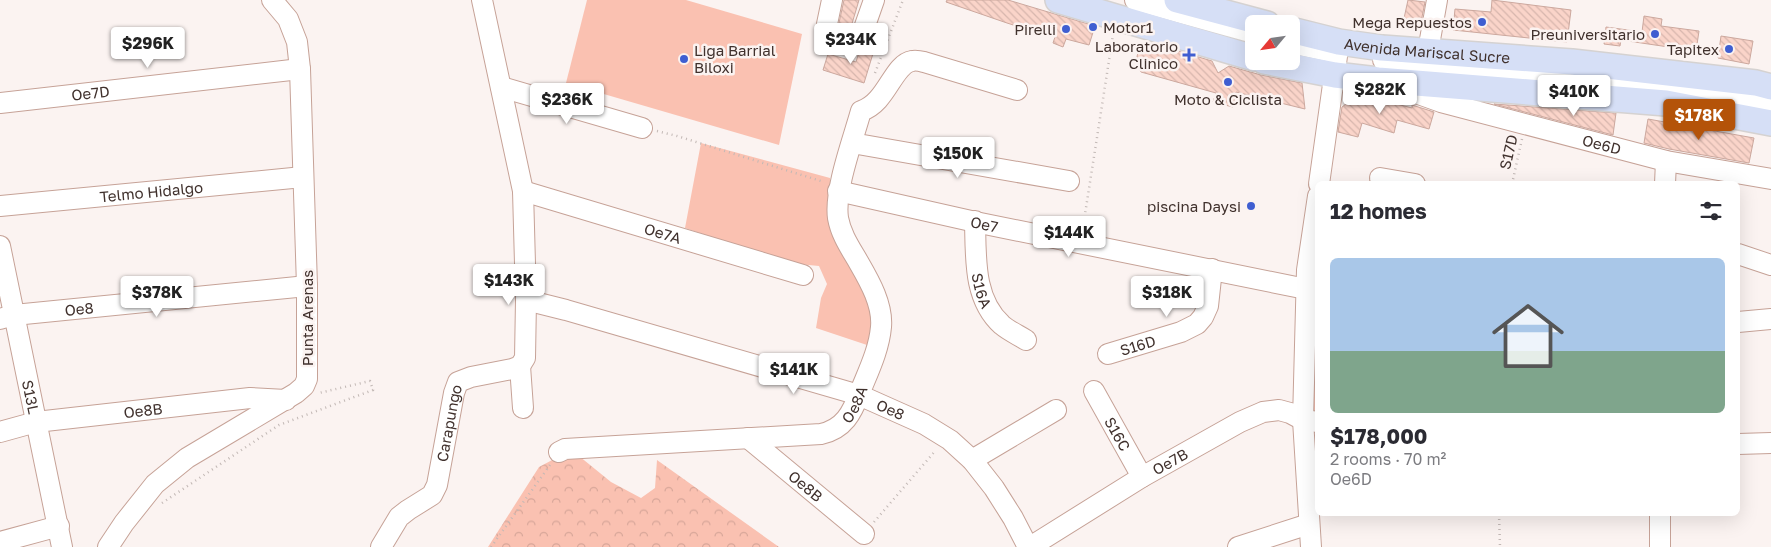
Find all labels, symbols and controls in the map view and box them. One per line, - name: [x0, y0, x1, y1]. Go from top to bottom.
- place label: Mega Repuestos: [1352, 13, 1472, 31]
- north arrow: [1245, 15, 1300, 70]
- map controls: [1245, 15, 1300, 70]
- marker: Mega Repuestos: [1476, 16, 1488, 28]
- place label: Motor1: [1103, 18, 1153, 36]
- place label: Pirelli: [1014, 20, 1056, 38]
- marker: Motor1: [1087, 21, 1099, 33]
- pin: $234K: [816, 22, 886, 65]
- marker: Pirelli: [1060, 23, 1072, 35]
- place label: Preuniversitario: [1530, 25, 1645, 43]
- pin: $296K: [113, 27, 183, 69]
- marker: Preuniversitario: [1649, 28, 1661, 40]
- text: $234K: [825, 29, 877, 49]
- text: $296K: [122, 33, 174, 53]
- street label: Avenida Mariscal Sucre: [1343, 34, 1511, 66]
- place label: Laboratorio Clinico: [1095, 37, 1178, 72]
- place label: Tapitex: [1667, 40, 1719, 58]
- place label: Liga Barrial Biloxi: [694, 41, 776, 76]
- marker: Tapitex: [1723, 43, 1735, 55]
- marker: Laboratorio Clinico: [1182, 48, 1196, 62]
- marker: Liga Barrial Biloxi: [678, 53, 690, 65]
- pin: $282K: [1345, 72, 1415, 115]
- pin: $410K: [1539, 74, 1609, 117]
- marker: Moto & Ciclista: [1222, 76, 1234, 88]
- text: $282K: [1354, 79, 1406, 99]
- text: $410K: [1549, 81, 1599, 101]
- street label: Oe7D: [70, 82, 110, 104]
- pin: $236K: [532, 82, 602, 125]
- text: $236K: [541, 89, 593, 109]
- place label: Moto & Ciclista: [1174, 90, 1282, 108]
- pin: $178K: [1664, 98, 1734, 141]
- text: $178K: [1674, 105, 1724, 125]
- street label: Oe6D: [1581, 131, 1623, 158]
- street label: S17D: [1495, 133, 1521, 171]
- pin: $150K: [923, 136, 993, 179]
- text: $150K: [933, 143, 983, 163]
- street label: Telmo Hidalgo: [99, 178, 204, 205]
- place label: piscina Daysi: [1147, 197, 1241, 215]
- icon: filters: [1697, 197, 1725, 225]
- text: 12 homes: [1330, 198, 1427, 224]
- marker: piscina Daysi: [1245, 200, 1257, 212]
- street label: Oe7: [969, 212, 1000, 235]
- pin: $144K: [1034, 216, 1104, 258]
- street label: Oe7A: [642, 219, 684, 247]
- text: $144K: [1044, 222, 1094, 242]
- pin: $143K: [474, 264, 544, 306]
- street label: Punta Arenas: [298, 270, 316, 366]
- text: $143K: [484, 270, 534, 290]
- street label: S16A: [968, 271, 996, 311]
- pin: $378K: [122, 276, 192, 318]
- pin: $318K: [1132, 276, 1202, 318]
- text: $378K: [131, 282, 183, 302]
- text: $318K: [1142, 282, 1192, 302]
- icon: home: [1483, 291, 1573, 381]
- street label: Oe8: [64, 298, 94, 319]
- street label: S16D: [1118, 331, 1158, 359]
- pin: $141K: [759, 352, 829, 395]
- text: $141K: [770, 359, 818, 379]
- street label: S13L: [19, 378, 43, 416]
- street label: Carapungo: [432, 382, 466, 463]
- street label: Oe8A: [837, 383, 871, 426]
- street label: Oe8: [874, 395, 908, 423]
- street label: Oe8B: [123, 399, 163, 421]
- street label: S16C: [1101, 414, 1135, 454]
- text: $178,000: [1330, 423, 1427, 449]
- street label: Oe7B: [1149, 444, 1191, 478]
- text: 2 rooms · 70 m²: [1330, 449, 1446, 469]
- street label: Oe8B: [785, 466, 827, 505]
- text: Oe6D: [1330, 469, 1372, 489]

